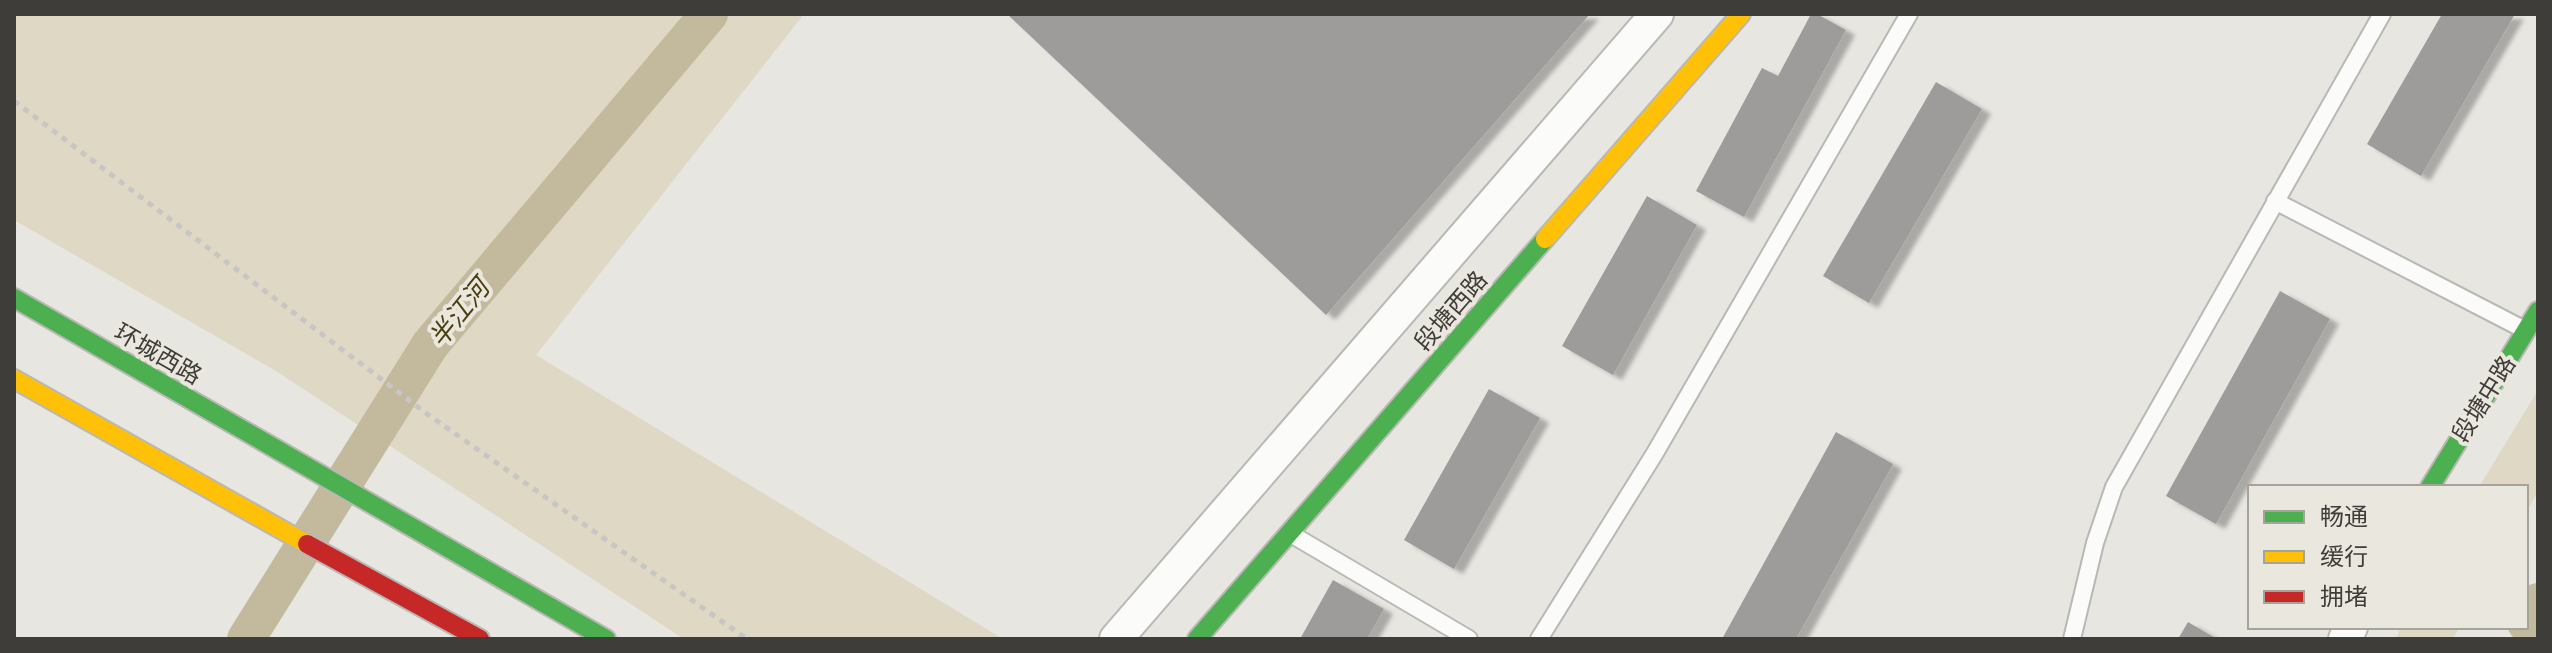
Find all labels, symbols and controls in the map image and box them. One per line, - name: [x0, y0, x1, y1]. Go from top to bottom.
- street label: 段塘西路: [1408, 265, 1492, 356]
- water label: 半江河: [422, 269, 498, 353]
- street label: 环城西路: [110, 317, 207, 389]
- street label: 段塘中路: [2446, 350, 2520, 447]
- legend: [2248, 485, 2528, 629]
- text: 畅通: [2320, 502, 2368, 530]
- text: 缓行: [2320, 542, 2368, 570]
- text: 拥堵: [2320, 582, 2368, 610]

